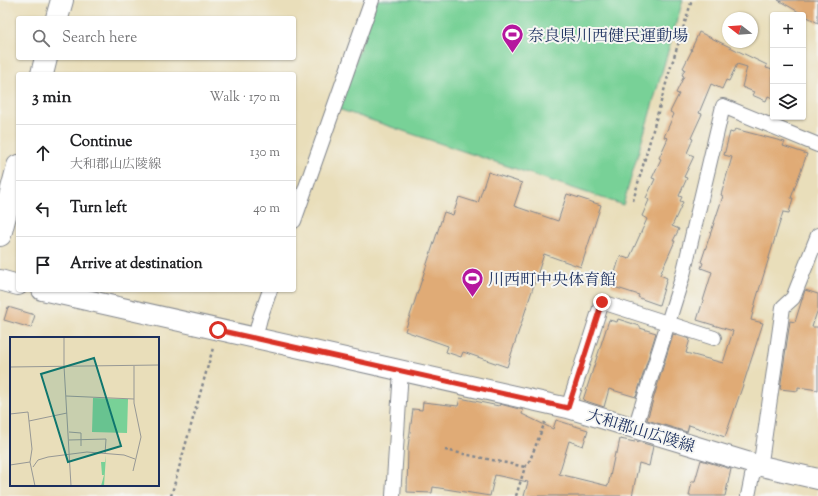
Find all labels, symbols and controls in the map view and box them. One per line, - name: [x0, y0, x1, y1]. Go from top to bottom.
- north arrow: [722, 12, 758, 48]
- map controls: [770, 12, 806, 120]
- button: +: [770, 12, 806, 48]
- search box: [16, 16, 296, 60]
- sports icon: 奈良県川西健民運動場: [499, 22, 525, 55]
- place label: 奈良県川西健民運動場: [528, 26, 688, 49]
- icon: search: [30, 27, 52, 49]
- text: Search here: [62, 28, 137, 49]
- button: −: [770, 48, 806, 84]
- button: layers: [770, 84, 806, 120]
- text: 3 min: [32, 86, 71, 110]
- text: Walk · 170 m: [210, 89, 280, 107]
- text: Continue: [70, 132, 132, 153]
- icon: ahead: [32, 142, 54, 164]
- text: 130 m: [250, 144, 280, 162]
- text: 大和郡山広陵線: [70, 156, 161, 174]
- icon: left: [32, 198, 54, 220]
- text: Turn left: [70, 198, 127, 219]
- text: 40 m: [253, 200, 280, 218]
- icon: arrive: [32, 254, 54, 276]
- text: Arrive at destination: [70, 254, 203, 275]
- sports icon: 川西町中央体育館: [460, 266, 486, 299]
- place label: 川西町中央体育館: [488, 270, 616, 293]
- route end: [593, 293, 611, 311]
- route start: [209, 321, 227, 339]
- inset map: [10, 337, 159, 486]
- street label: 大和郡山広陵線: [583, 405, 697, 460]

